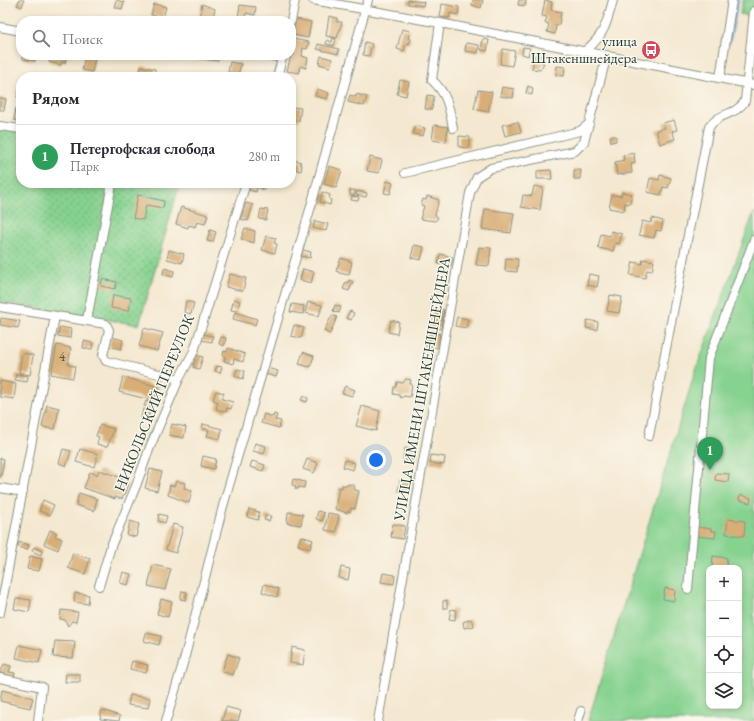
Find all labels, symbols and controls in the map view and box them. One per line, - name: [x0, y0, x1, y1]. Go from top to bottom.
- search box: [16, 16, 296, 60]
- icon: search: [30, 27, 52, 49]
- text: Поиск: [62, 29, 103, 48]
- place label: улица Штакеншнейдера: [531, 31, 637, 67]
- bus stop icon: улица Штакеншнейдера: [640, 39, 662, 61]
- text: Рядом: [32, 87, 80, 109]
- text: Петергофская слобода: [70, 139, 215, 158]
- text: 1: [42, 148, 48, 165]
- text: 280 m: [249, 148, 280, 165]
- text: Парк: [70, 158, 99, 175]
- street label: УЛИЦА ИМЕНИ ШТАКЕНШНЕЙДЕРА: [389, 255, 454, 523]
- street label: НИКОЛЬСКИЙ ПЕРЕУЛОК: [109, 311, 198, 494]
- house number: 4: [59, 348, 66, 365]
- pin: 1: [697, 437, 723, 470]
- your location: [366, 450, 386, 470]
- map controls: [706, 565, 742, 709]
- button: +: [706, 565, 742, 601]
- button: −: [706, 601, 742, 637]
- button: locate: [706, 637, 742, 673]
- button: layers: [706, 673, 742, 709]

